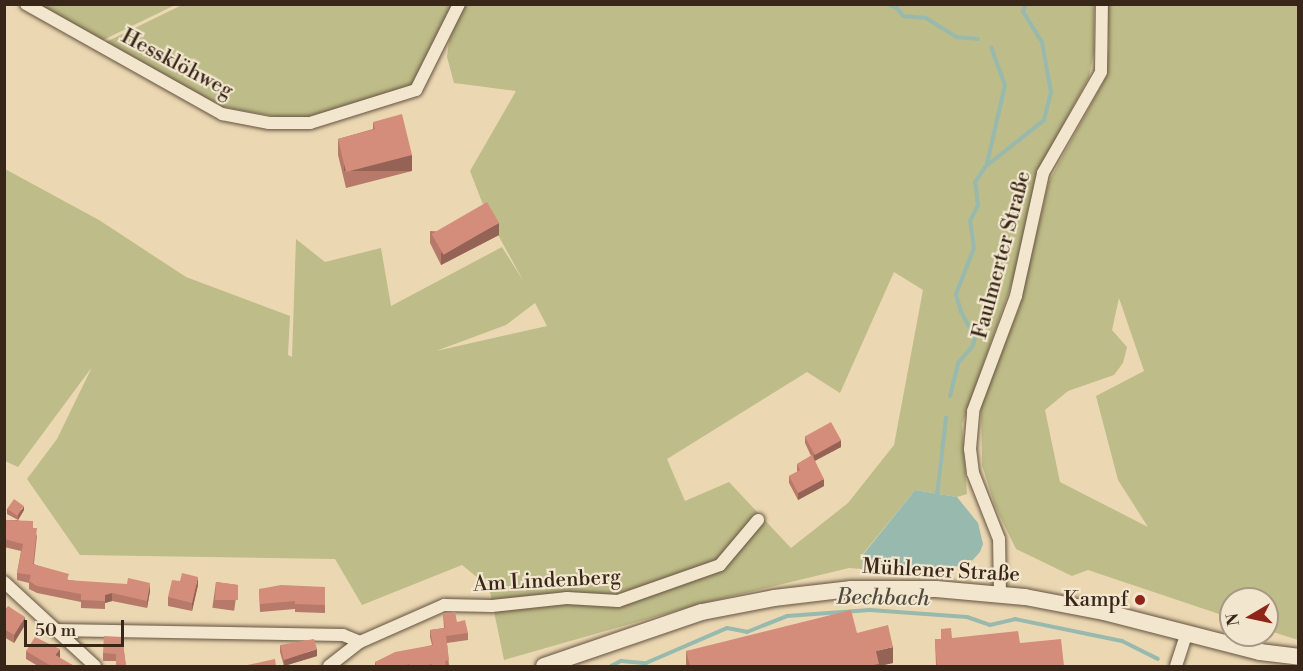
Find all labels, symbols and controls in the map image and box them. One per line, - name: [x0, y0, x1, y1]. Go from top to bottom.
- street label: Hessklöhweg: [117, 24, 237, 104]
- street label: Faulmerter Straße: [967, 168, 1037, 342]
- street label: Mühlener Straße: [862, 554, 1020, 588]
- street label: Am Lindenberg: [473, 565, 621, 597]
- water label: Bechbach: [836, 584, 930, 612]
- place label: Kampf: [1063, 587, 1128, 613]
- north arrow: [1219, 587, 1279, 647]
- marker: Kampf: [1133, 593, 1147, 607]
- scale bar: [27, 608, 128, 646]
- text: N: [1222, 612, 1244, 627]
- text: 50 m: [35, 619, 76, 642]

